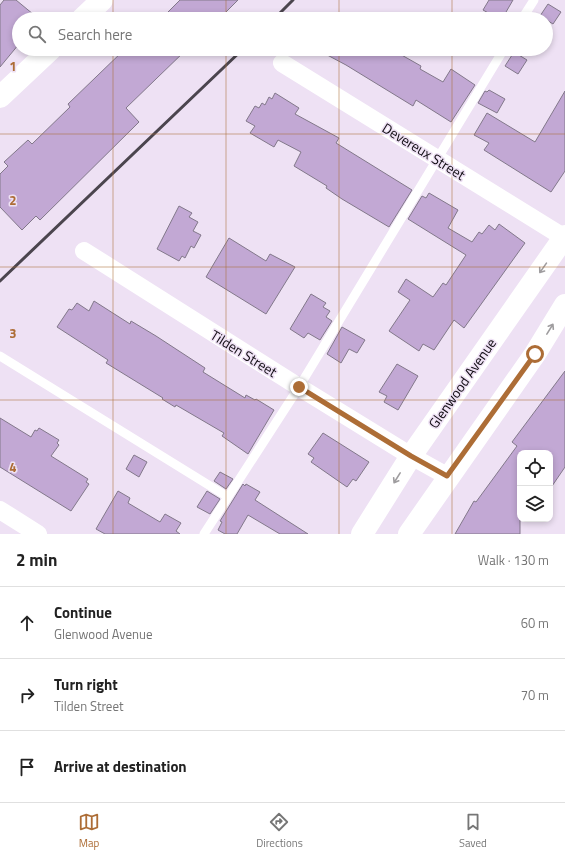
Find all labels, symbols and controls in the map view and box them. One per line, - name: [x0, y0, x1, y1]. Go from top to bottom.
- search box: [12, 12, 553, 56]
- icon: search: [26, 23, 48, 45]
- text: Search here: [58, 23, 132, 46]
- text: 1: [9, 56, 17, 76]
- street label: Devereux Street: [378, 117, 470, 185]
- text: 2: [9, 190, 17, 210]
- one-way arrow: [539, 262, 547, 273]
- text: 3: [9, 323, 17, 343]
- street label: Tilden Street: [207, 324, 281, 382]
- one-way arrow: [546, 324, 554, 335]
- street label: Glenwood Avenue: [423, 334, 501, 432]
- route start: [526, 345, 544, 363]
- route end: [290, 378, 308, 396]
- map controls: [517, 450, 553, 522]
- button: locate: [517, 450, 553, 486]
- text: 4: [9, 457, 17, 477]
- one-way arrow: [393, 472, 401, 483]
- button: layers: [517, 486, 553, 522]
- text: 2 min: [16, 547, 57, 573]
- text: Walk · 130 m: [478, 550, 549, 570]
- text: Continue: [54, 601, 112, 624]
- icon: ahead: [16, 612, 38, 634]
- text: 60 m: [521, 613, 549, 633]
- text: Glenwood Avenue: [54, 624, 152, 644]
- text: Turn right: [54, 673, 118, 696]
- icon: right: [16, 684, 38, 706]
- text: 70 m: [521, 685, 549, 705]
- text: Tilden Street: [54, 696, 124, 716]
- text: Arrive at destination: [54, 755, 187, 778]
- icon: arrive: [16, 756, 38, 778]
- tab: Map: [78, 811, 100, 851]
- tab: Directions: [256, 811, 303, 851]
- tab: Saved: [459, 811, 487, 851]

